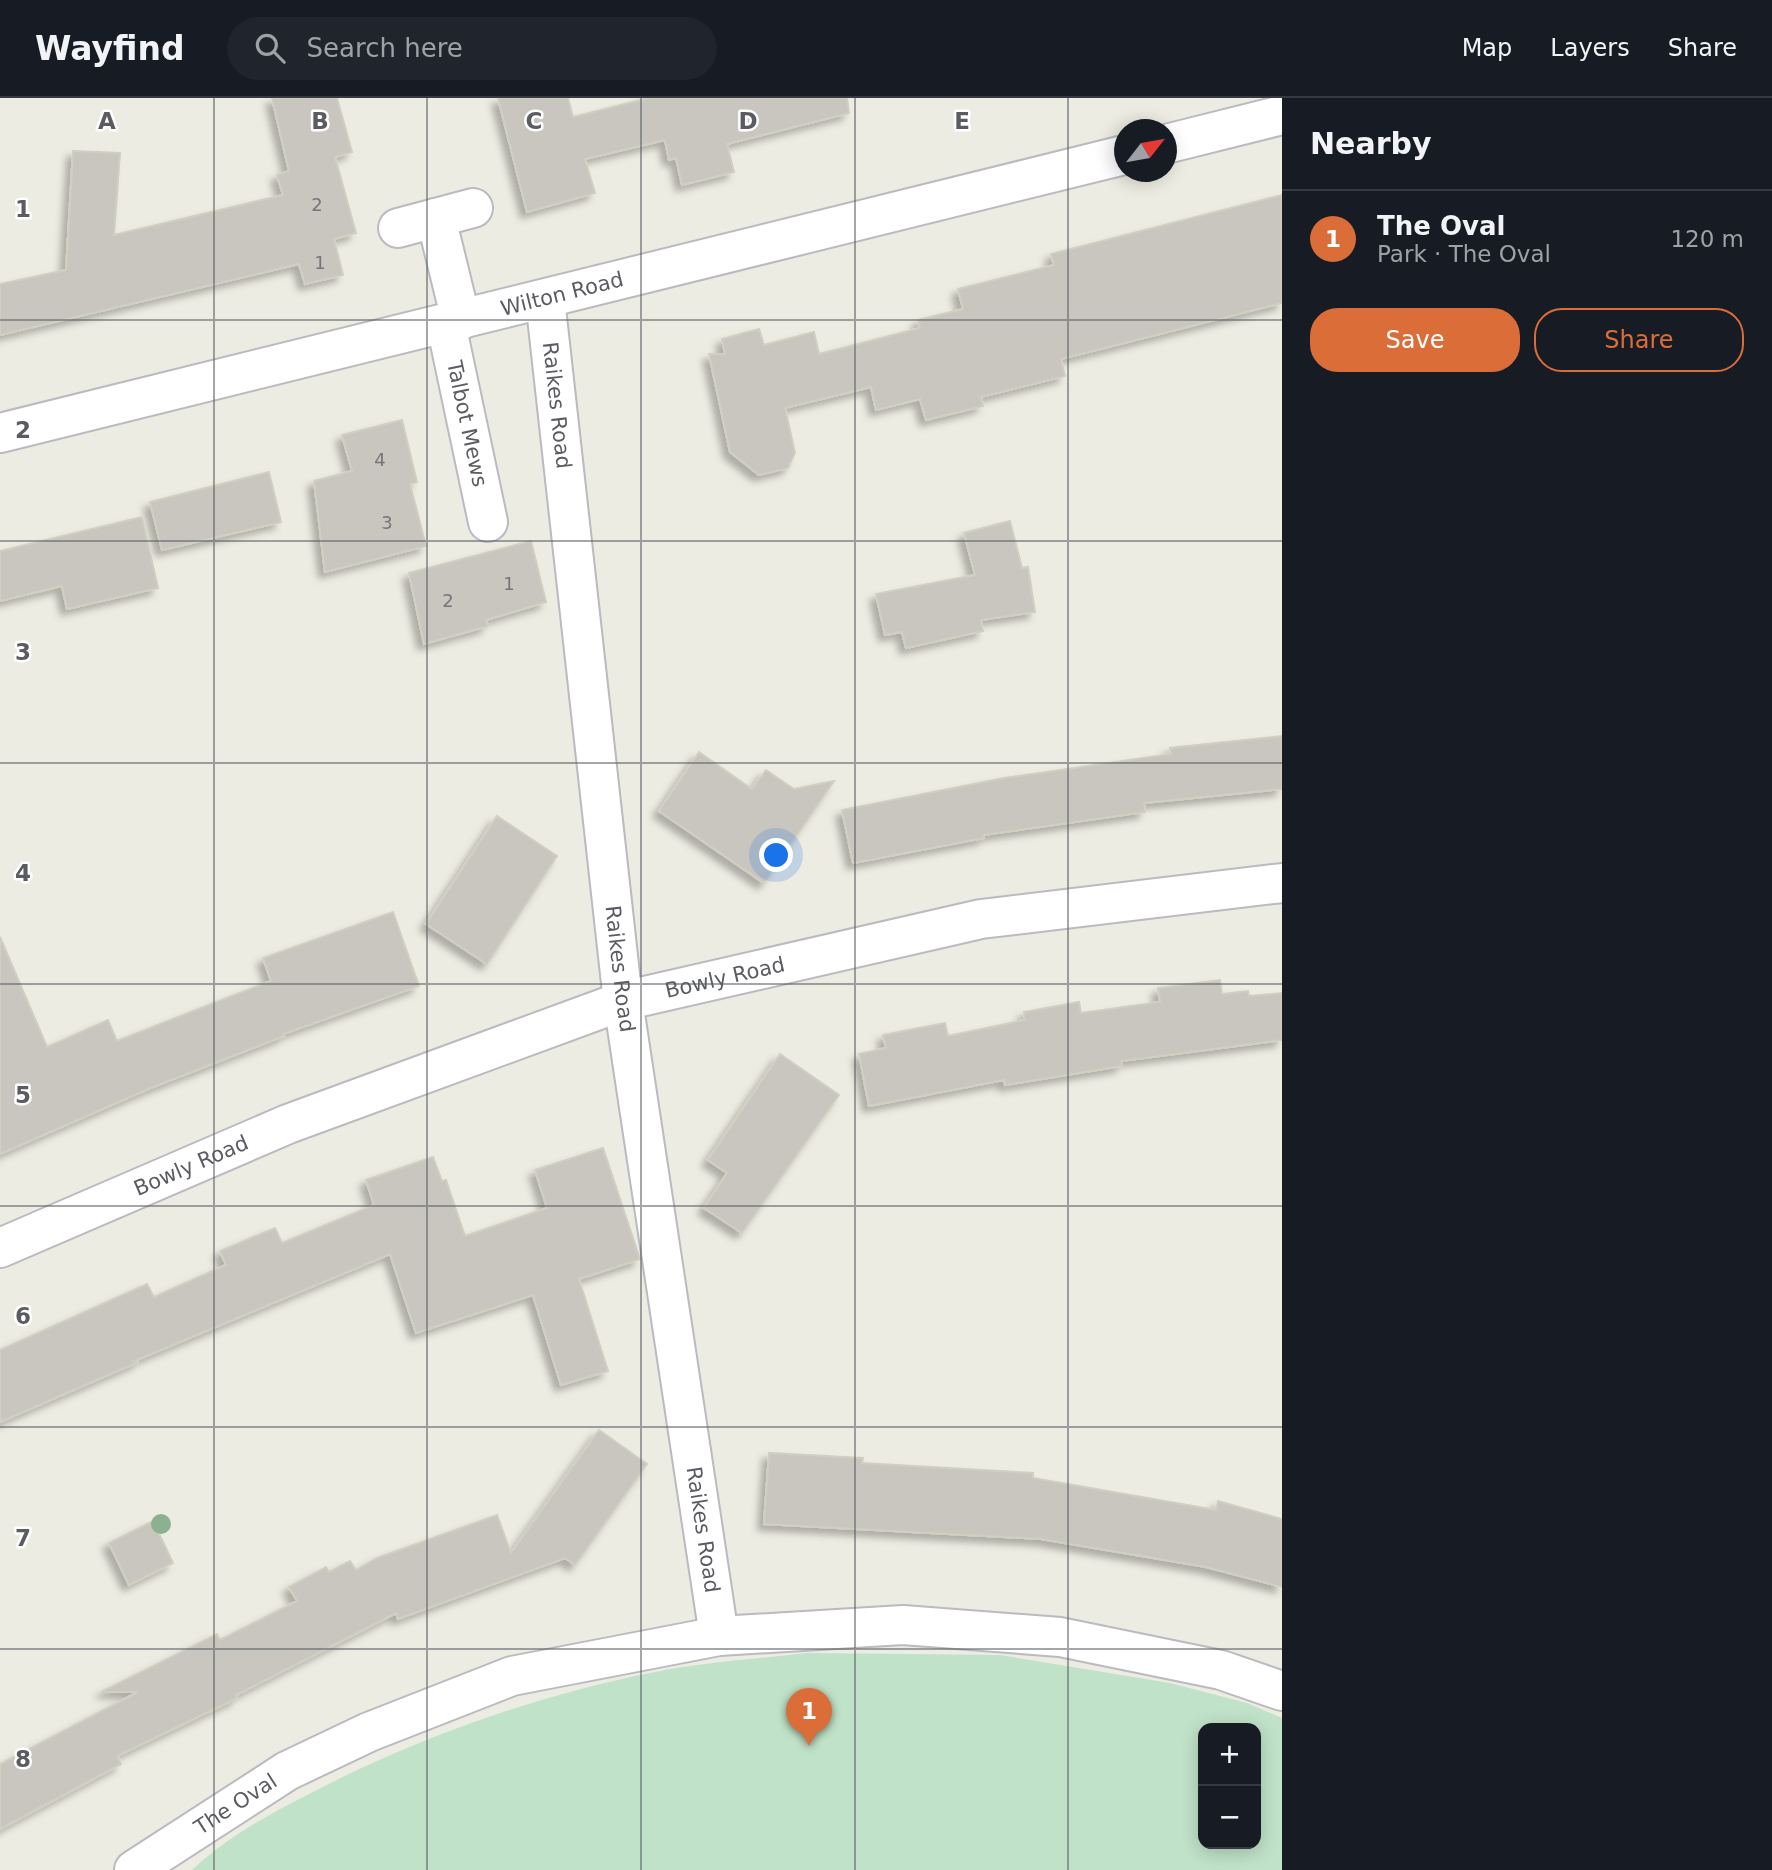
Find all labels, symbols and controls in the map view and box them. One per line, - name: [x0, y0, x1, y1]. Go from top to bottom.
- search box: [227, 17, 717, 80]
- text: Wayfind: [35, 29, 185, 68]
- icon: search: [251, 29, 289, 67]
- text: Search here: [307, 33, 463, 63]
- text: Map: [1462, 34, 1512, 62]
- text: Layers: [1550, 34, 1630, 62]
- text: Share: [1668, 34, 1737, 62]
- text: A: [98, 108, 116, 134]
- text: B: [311, 108, 329, 134]
- text: C: [526, 108, 542, 134]
- text: D: [738, 108, 758, 134]
- text: E: [954, 108, 970, 134]
- north arrow: [1114, 119, 1177, 182]
- text: Nearby: [1310, 126, 1432, 161]
- house number: 2: [311, 194, 323, 215]
- text: 1: [15, 196, 31, 222]
- text: The Oval: [1377, 211, 1505, 241]
- text: 1: [1325, 226, 1341, 252]
- text: 120 m: [1670, 226, 1744, 252]
- text: Park · The Oval: [1377, 241, 1551, 267]
- house number: 1: [314, 252, 326, 273]
- street label: Wilton Road: [498, 267, 626, 321]
- button: Save: [1310, 308, 1520, 372]
- button: Share: [1534, 308, 1744, 372]
- street label: Raikes Road: [538, 341, 576, 470]
- street label: Talbot Mews: [442, 358, 492, 489]
- text: 2: [15, 417, 31, 443]
- house number: 4: [374, 449, 386, 470]
- house number: 3: [381, 512, 393, 533]
- house number: 1: [503, 573, 515, 594]
- house number: 2: [442, 590, 454, 611]
- text: 3: [15, 639, 31, 665]
- your location: [759, 838, 793, 872]
- text: 4: [15, 860, 31, 886]
- street label: Raikes Road: [600, 904, 640, 1034]
- street label: Bowly Road: [663, 952, 787, 1003]
- text: 5: [15, 1082, 31, 1108]
- street label: Bowly Road: [130, 1131, 252, 1201]
- text: 6: [15, 1303, 31, 1329]
- street label: Raikes Road: [682, 1465, 724, 1595]
- text: 7: [15, 1525, 31, 1551]
- pin: 1: [786, 1688, 832, 1746]
- map controls: [1198, 1723, 1261, 1849]
- button: +: [1198, 1723, 1261, 1786]
- text: 8: [15, 1746, 31, 1772]
- street label: The Oval: [189, 1769, 281, 1840]
- button: −: [1198, 1786, 1261, 1849]

